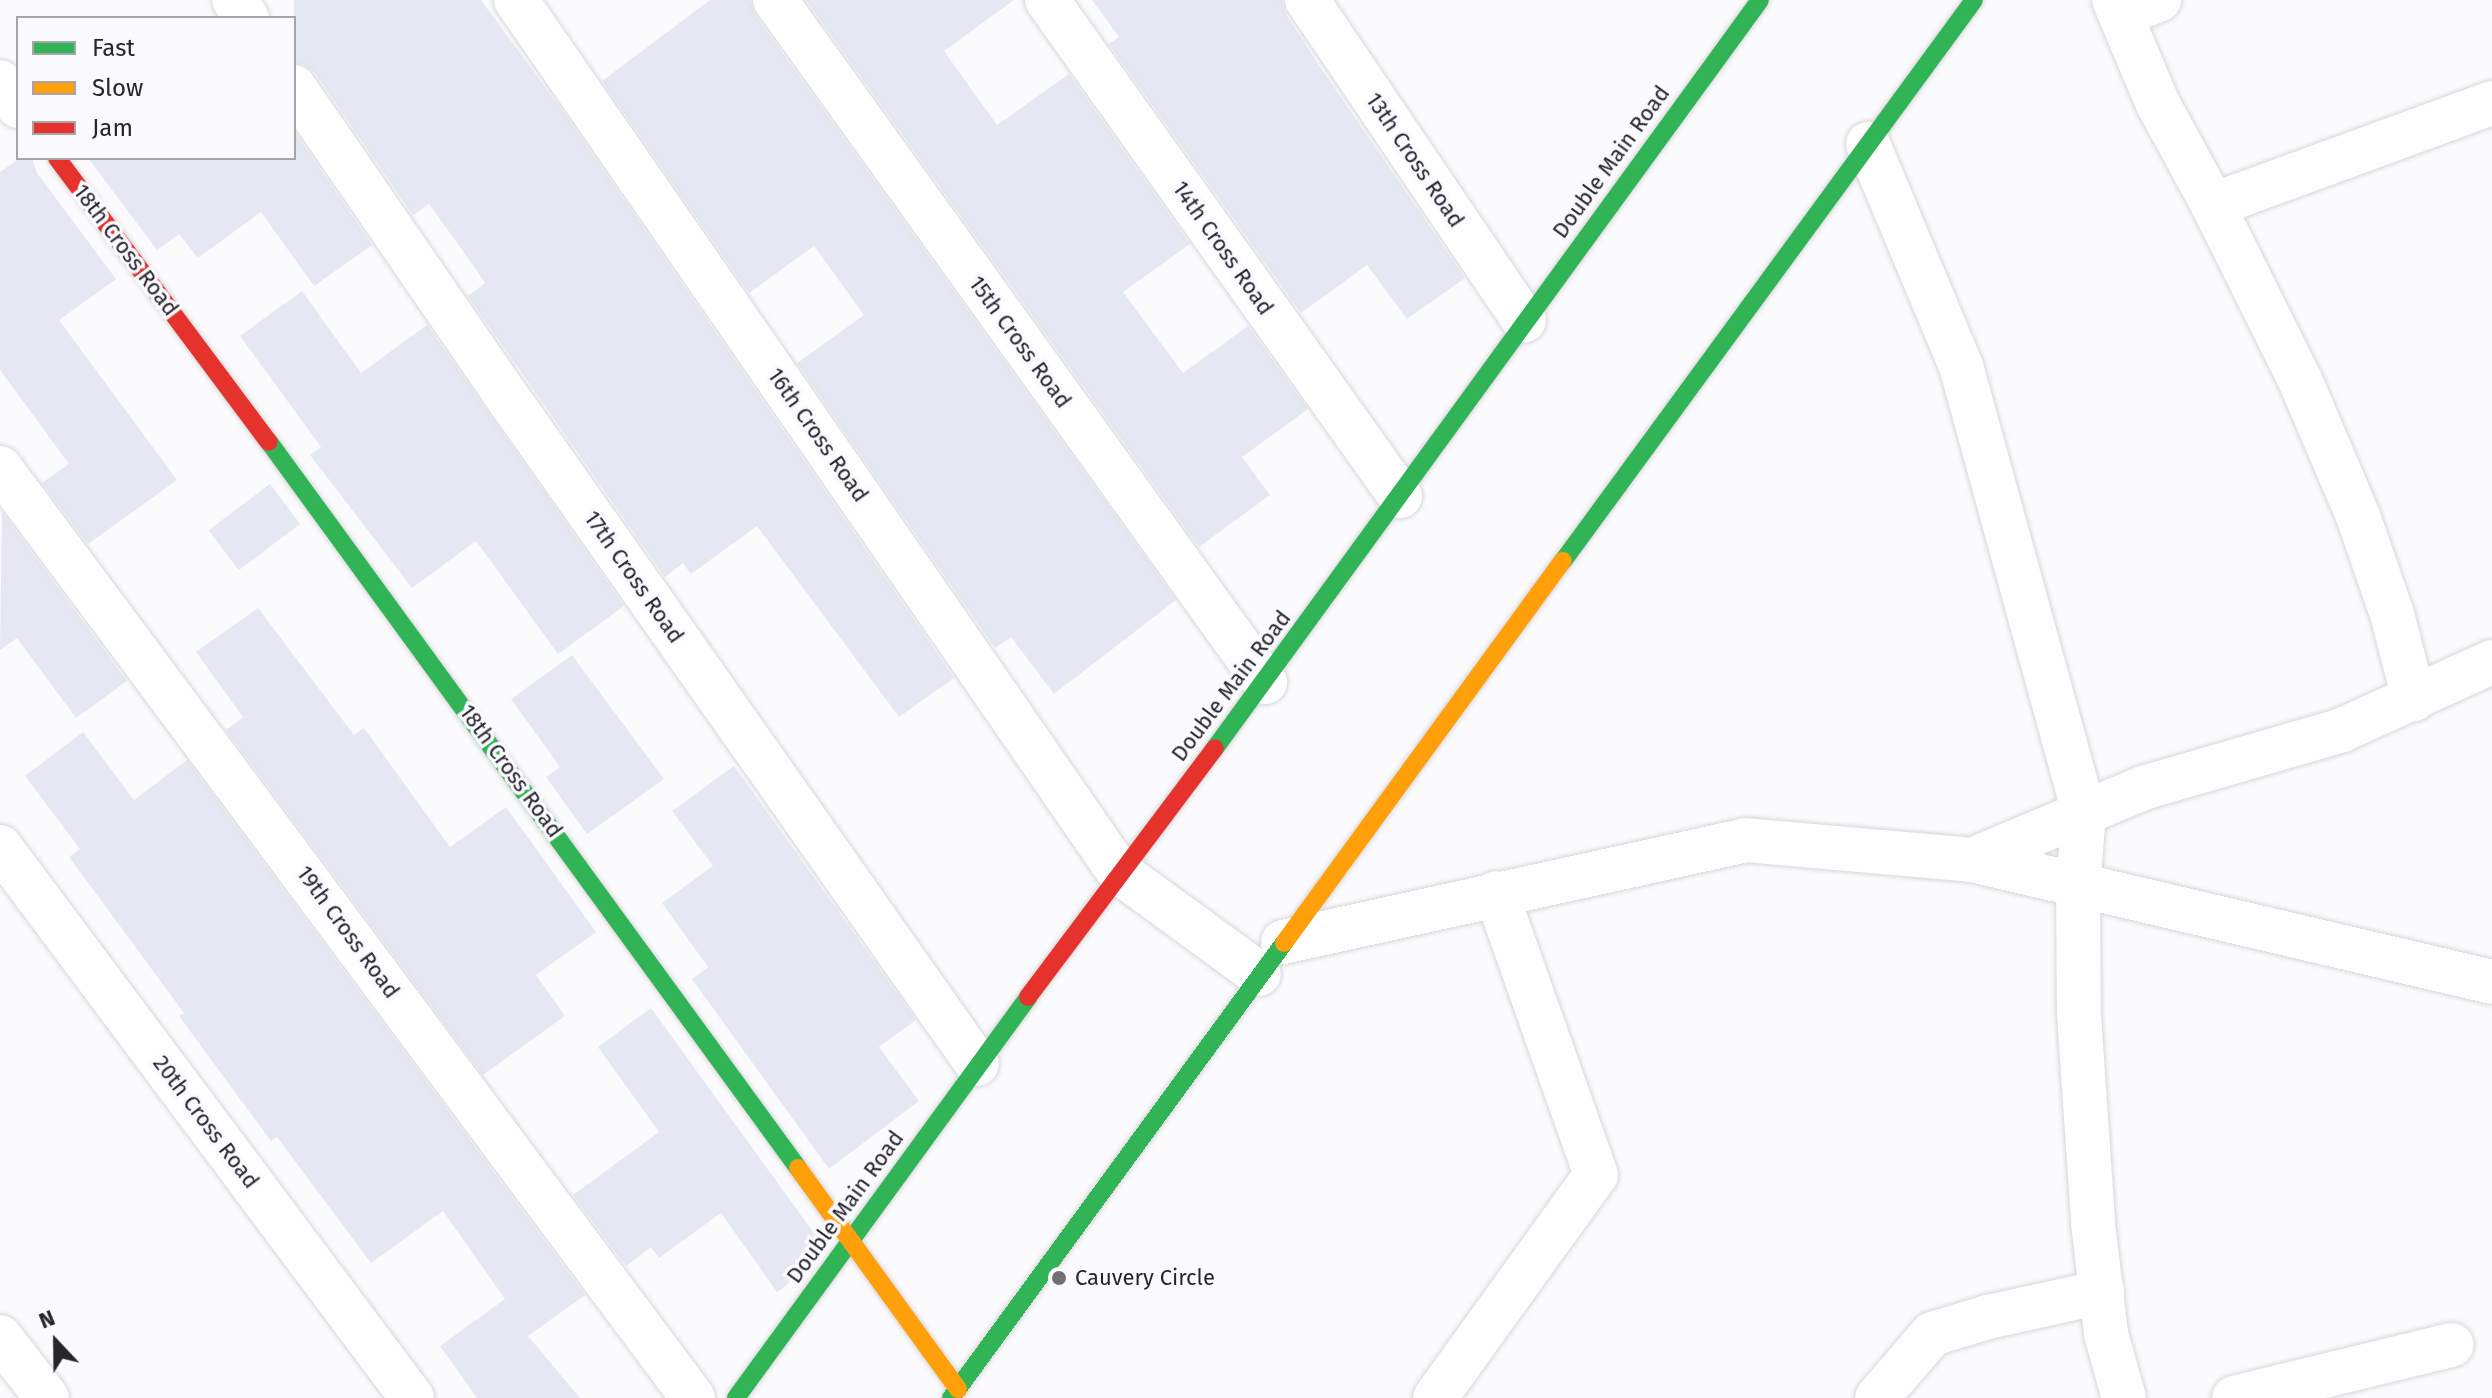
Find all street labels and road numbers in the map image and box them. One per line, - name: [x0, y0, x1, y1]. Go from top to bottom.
- street label: Double Main Road: [1547, 81, 1675, 243]
- street label: 13th Cross Road: [1360, 88, 1470, 232]
- street label: 14th Cross Road: [1167, 176, 1279, 320]
- street label: 18th Cross Road: [68, 179, 184, 321]
- street label: 15th Cross Road: [963, 271, 1077, 413]
- street label: 16th Cross Road: [762, 363, 874, 507]
- street label: 17th Cross Road: [579, 506, 689, 648]
- street label: Double Main Road: [1166, 605, 1296, 767]
- street label: 18th Cross Road: [454, 699, 568, 843]
- street label: 19th Cross Road: [291, 861, 405, 1003]
- street label: 20th Cross Road: [147, 1050, 265, 1194]
- street label: Double Main Road: [781, 1126, 909, 1288]

